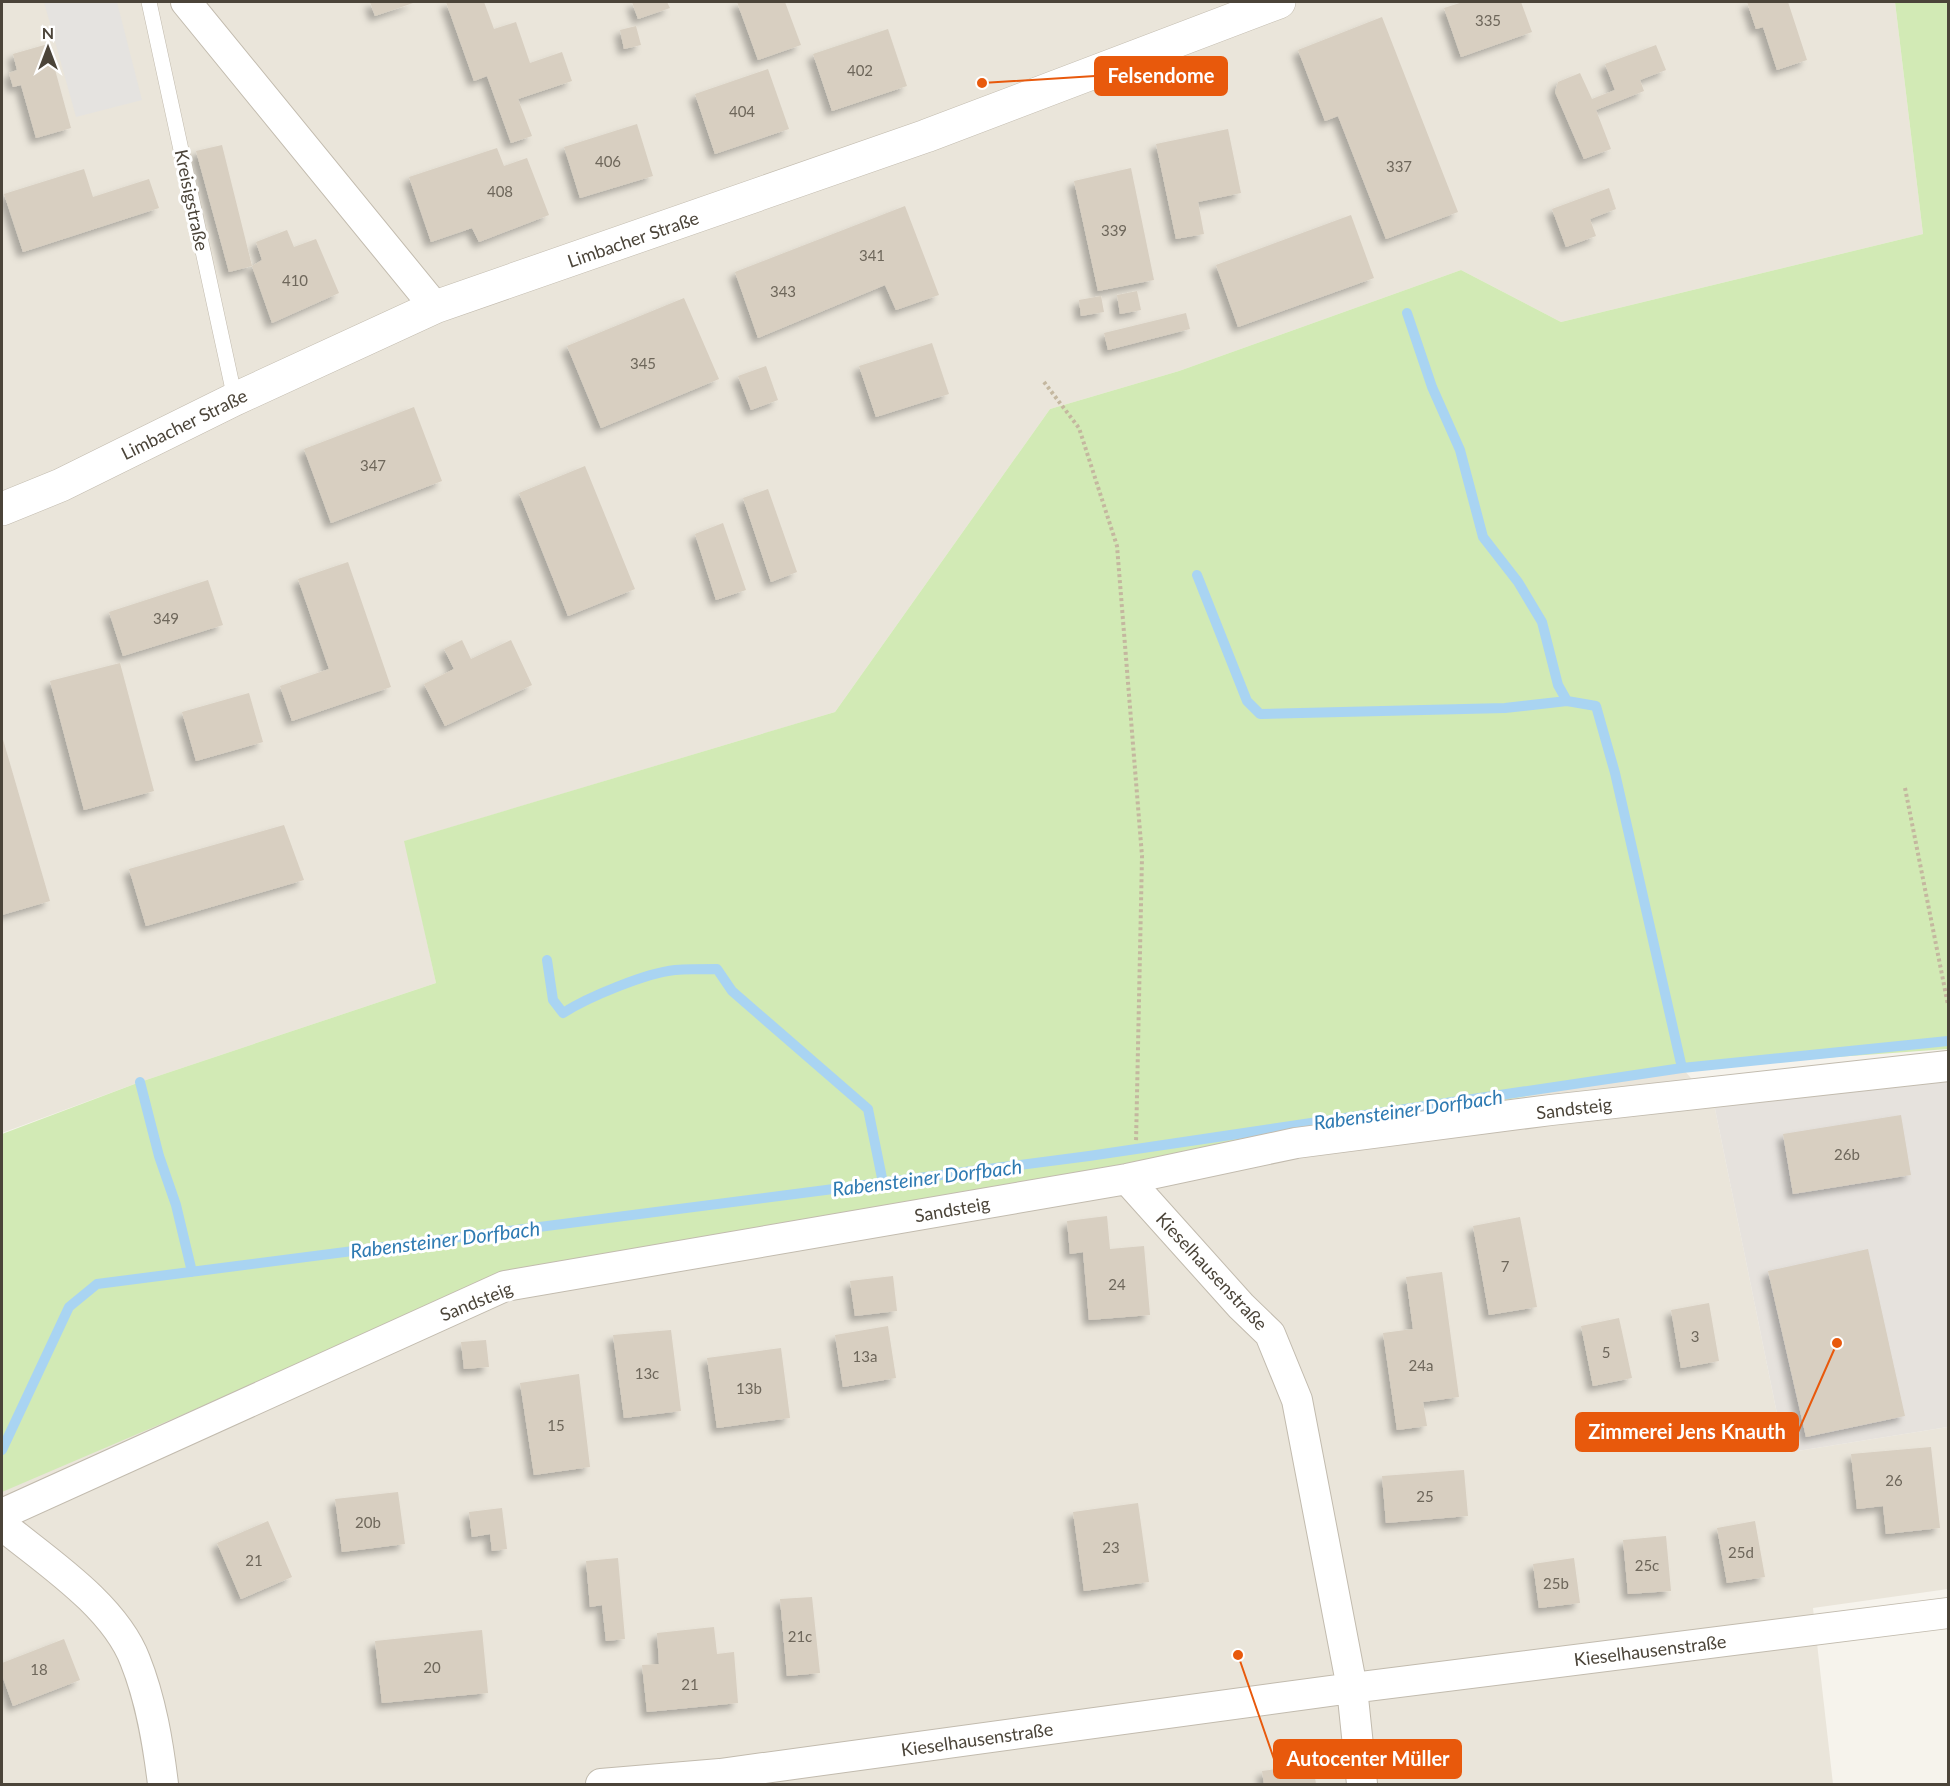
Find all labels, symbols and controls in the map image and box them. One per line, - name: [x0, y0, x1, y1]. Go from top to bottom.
- house number: 335: [1475, 11, 1501, 29]
- north arrow: [18, 18, 78, 78]
- text: N: [42, 23, 54, 42]
- callout: Felsendome: [1095, 57, 1227, 95]
- house number: 402: [847, 61, 873, 79]
- text: Felsendome: [1107, 63, 1215, 87]
- house number: 404: [729, 102, 755, 120]
- street label: Kreisigstraße: [171, 147, 213, 253]
- house number: 406: [595, 152, 621, 170]
- house number: 337: [1386, 157, 1412, 175]
- house number: 408: [487, 182, 513, 200]
- street label: Limbacher Straße: [564, 206, 702, 272]
- house number: 339: [1101, 221, 1127, 239]
- house number: 341: [859, 246, 885, 264]
- house number: 410: [282, 271, 308, 289]
- house number: 343: [770, 282, 796, 300]
- house number: 345: [630, 354, 656, 372]
- street label: Limbacher Straße: [117, 384, 251, 464]
- house number: 347: [360, 456, 386, 474]
- house number: 349: [153, 609, 179, 627]
- water label: Rabensteiner Dorfbach: [1312, 1084, 1504, 1134]
- street label: Sandsteig: [1535, 1092, 1613, 1124]
- house number: 26b: [1834, 1145, 1860, 1163]
- water label: Rabensteiner Dorfbach: [831, 1153, 1023, 1201]
- street label: Sandsteig: [913, 1192, 991, 1226]
- street label: Kieselhausenstraße: [1152, 1207, 1272, 1335]
- water label: Rabensteiner Dorfbach: [349, 1215, 541, 1263]
- house number: 7: [1501, 1257, 1510, 1275]
- house number: 24: [1108, 1275, 1126, 1293]
- street label: Sandsteig: [437, 1277, 515, 1325]
- house number: 3: [1691, 1327, 1699, 1345]
- house number: 5: [1602, 1343, 1610, 1361]
- house number: 13a: [853, 1347, 877, 1365]
- house number: 24a: [1409, 1356, 1433, 1374]
- house number: 13c: [635, 1364, 659, 1382]
- house number: 13b: [736, 1379, 762, 1397]
- callout: Zimmerei Jens Knauth: [1576, 1413, 1798, 1451]
- house number: 15: [547, 1416, 565, 1434]
- text: Zimmerei Jens Knauth: [1588, 1419, 1786, 1443]
- house number: 26: [1885, 1471, 1903, 1489]
- house number: 25: [1416, 1487, 1434, 1505]
- house number: 20b: [355, 1513, 381, 1531]
- house number: 23: [1102, 1538, 1120, 1556]
- house number: 25d: [1728, 1543, 1754, 1561]
- house number: 21: [245, 1551, 263, 1569]
- house number: 25c: [1635, 1556, 1659, 1574]
- house number: 25b: [1543, 1574, 1569, 1592]
- house number: 21c: [788, 1627, 812, 1645]
- street label: Kieselhausenstraße: [1573, 1630, 1727, 1670]
- house number: 20: [423, 1658, 441, 1676]
- house number: 18: [30, 1660, 48, 1678]
- house number: 21: [681, 1675, 699, 1693]
- street label: Kieselhausenstraße: [900, 1717, 1054, 1761]
- callout: Autocenter Müller: [1274, 1740, 1461, 1778]
- text: Autocenter Müller: [1285, 1746, 1450, 1770]

